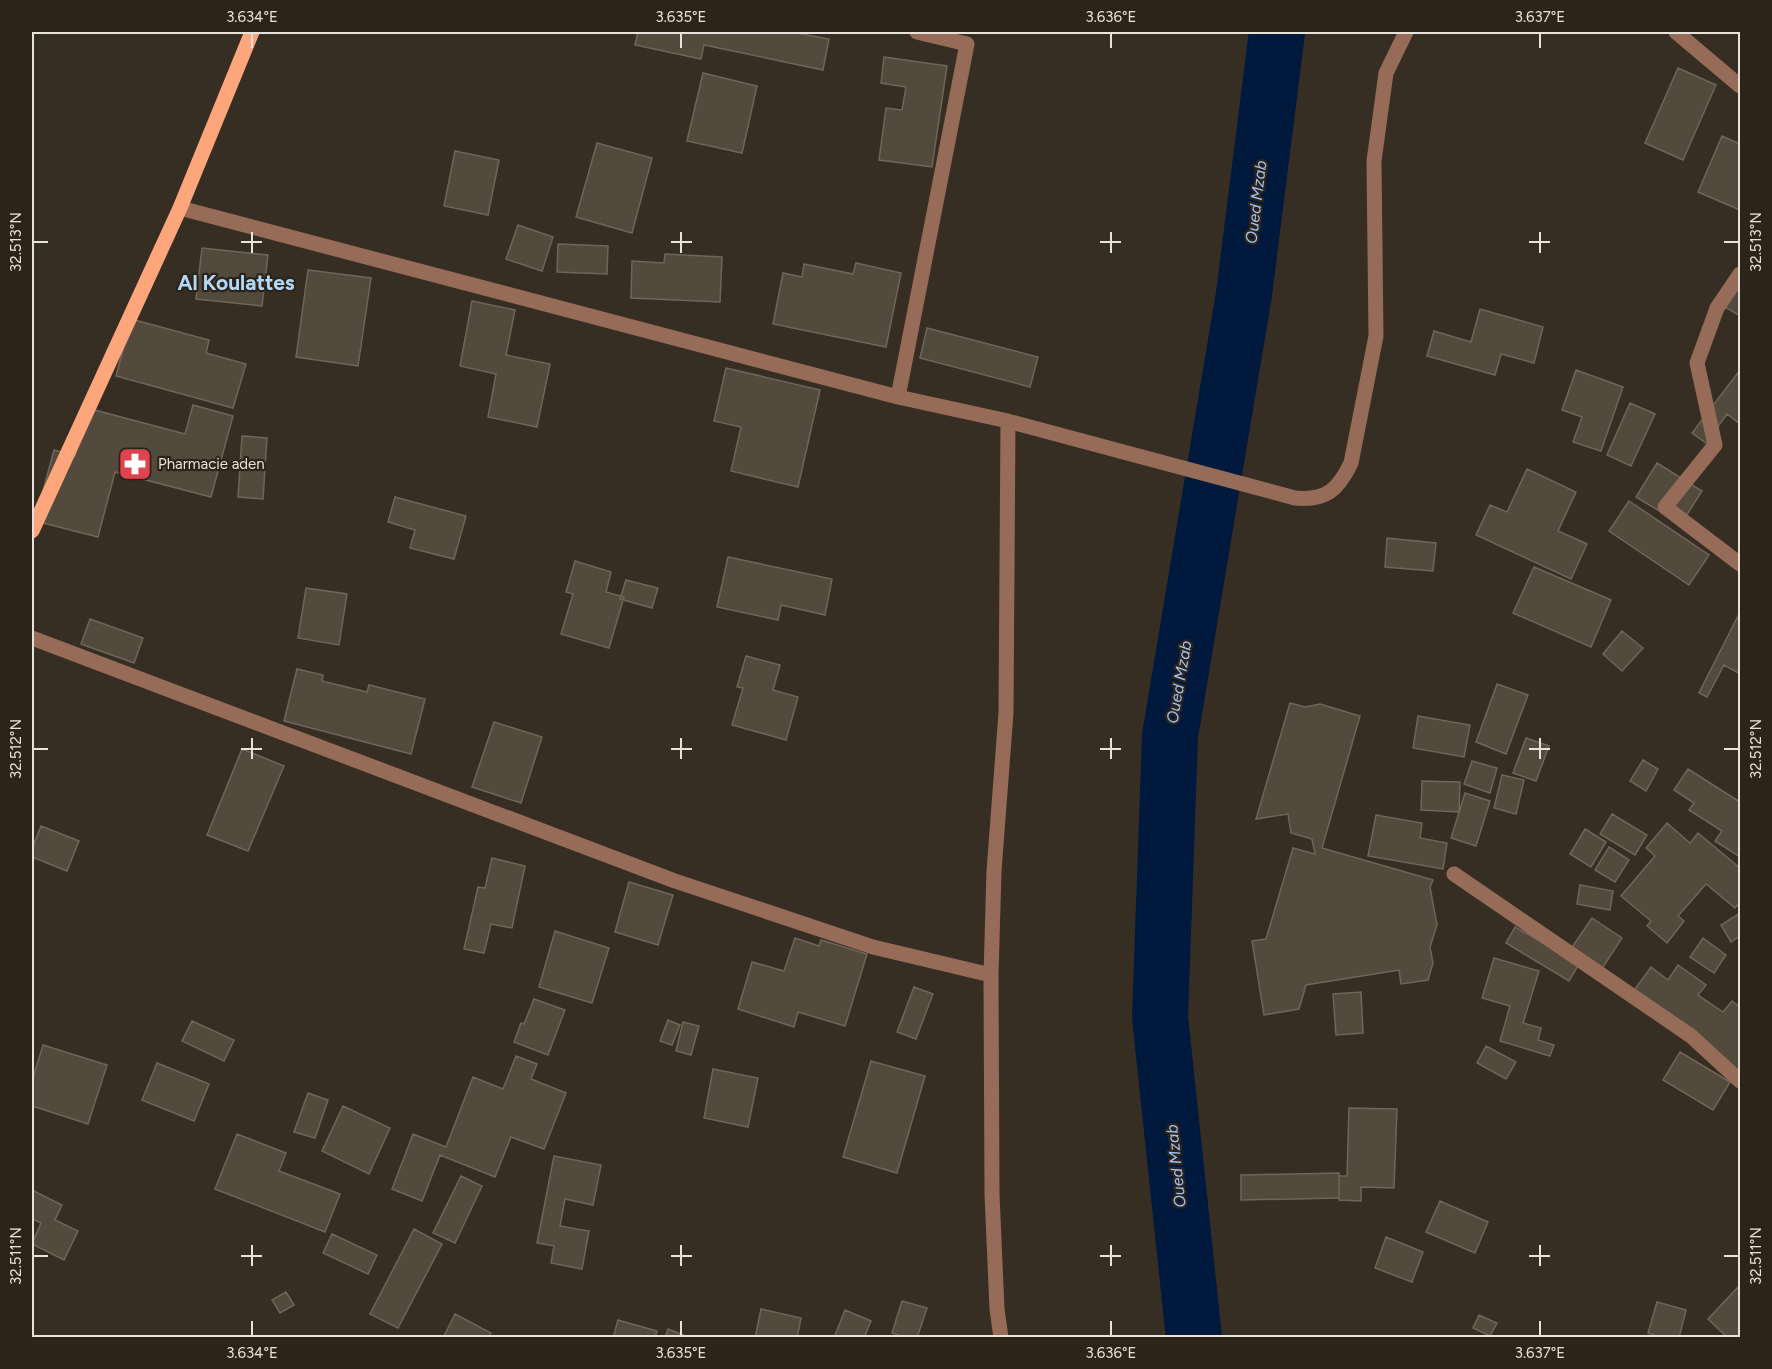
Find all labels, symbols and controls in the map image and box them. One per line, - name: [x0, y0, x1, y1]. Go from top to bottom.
- text: 3.634°E: [226, 8, 278, 26]
- text: 3.635°E: [656, 8, 706, 26]
- text: 3.636°E: [1086, 8, 1136, 26]
- text: 3.637°E: [1515, 8, 1565, 26]
- water label: Oued Mzab: [1241, 159, 1271, 245]
- text: 32.513°N: [7, 212, 25, 272]
- text: 32.513°N: [1747, 212, 1765, 272]
- district label: Al Koulattes: [177, 270, 295, 295]
- pharmacy icon: Pharmacie aden: [117, 446, 153, 482]
- place label: Pharmacie aden: [158, 455, 265, 473]
- water label: Oued Mzab: [1162, 639, 1196, 725]
- text: 32.512°N: [7, 719, 25, 779]
- text: 32.512°N: [1747, 719, 1765, 779]
- water label: Oued Mzab: [1162, 1123, 1190, 1209]
- text: 32.511°N: [7, 1227, 25, 1285]
- text: 32.511°N: [1747, 1227, 1765, 1285]
- text: 3.634°E: [226, 1344, 278, 1362]
- text: 3.635°E: [656, 1344, 706, 1362]
- text: 3.636°E: [1086, 1344, 1136, 1362]
- text: 3.637°E: [1515, 1344, 1565, 1362]

